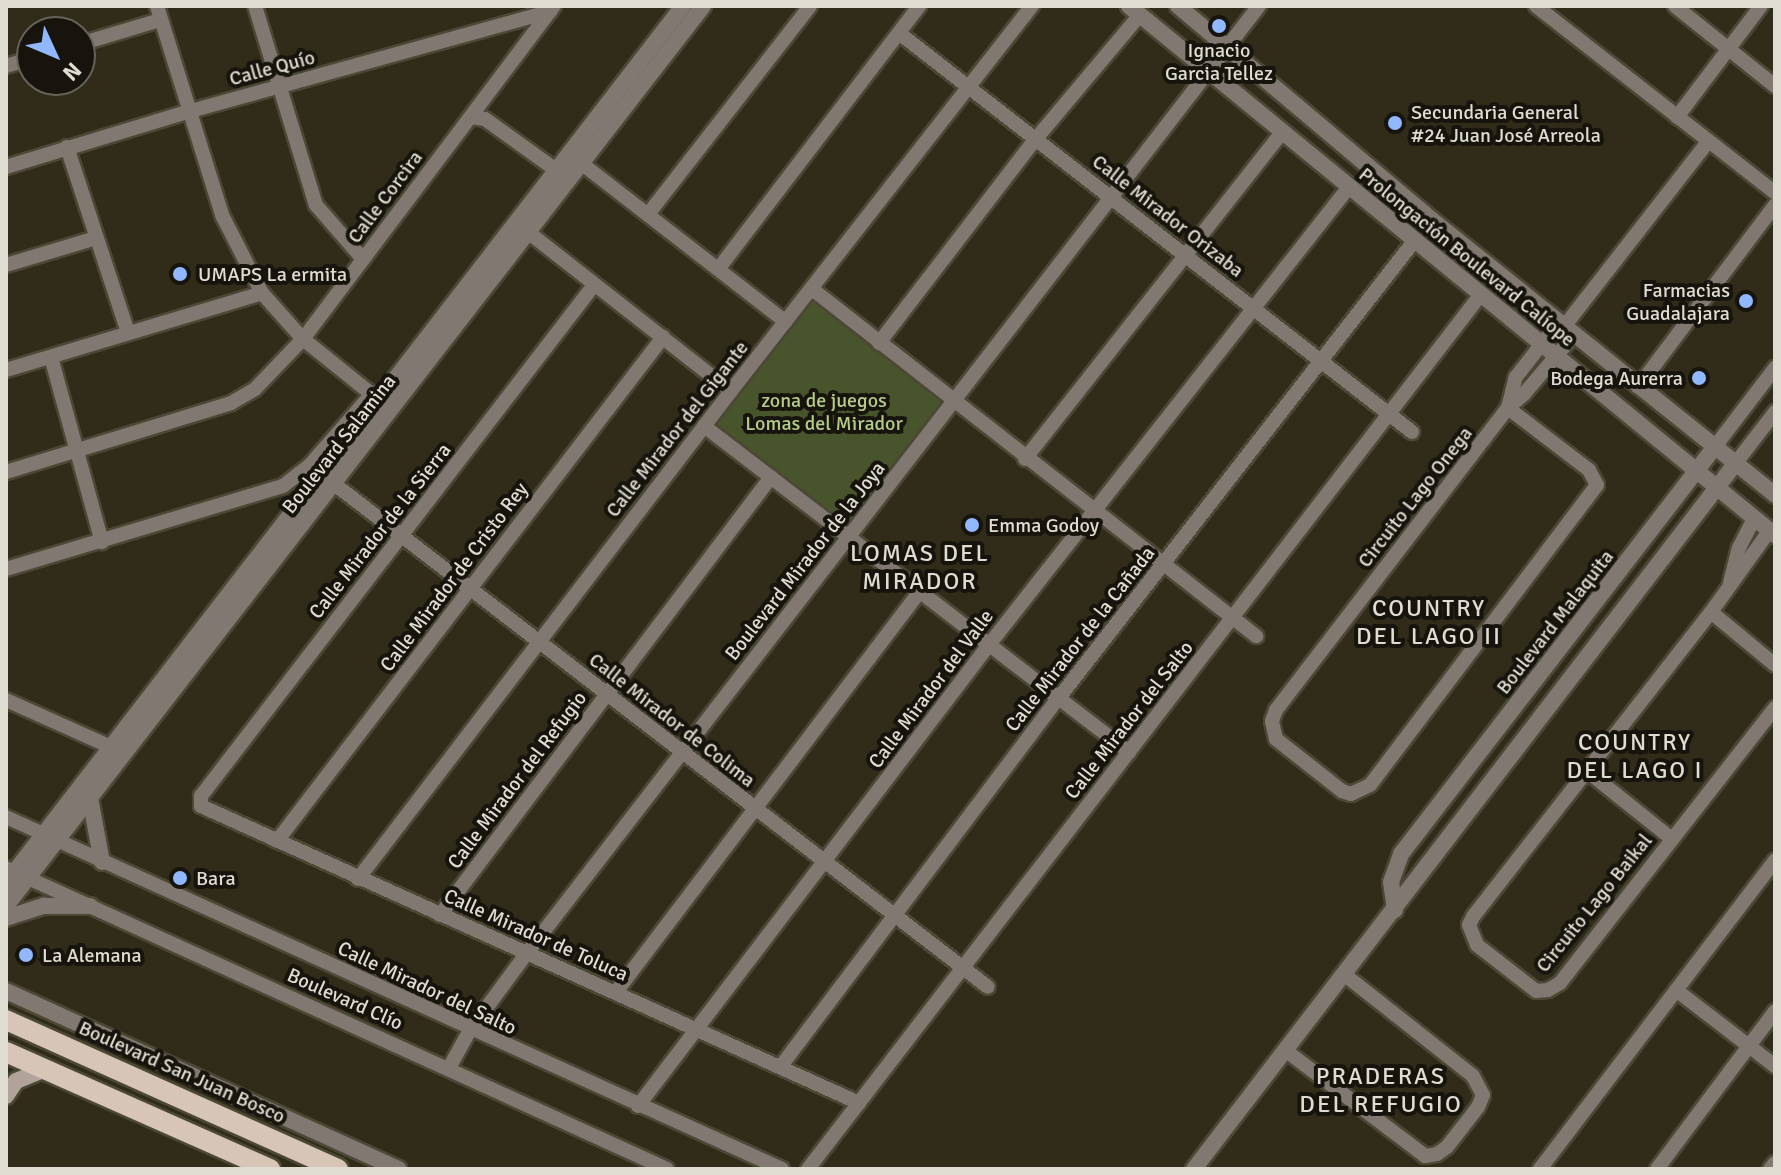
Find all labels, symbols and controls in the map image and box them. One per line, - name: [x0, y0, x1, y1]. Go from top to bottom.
- north arrow: [16, 16, 96, 96]
- marker: Ignacio Garcia Tellez: [1210, 17, 1228, 35]
- place label: Ignacio Garcia Tellez: [1165, 38, 1273, 85]
- street label: Calle Quío: [227, 45, 317, 91]
- text: N: [57, 57, 87, 87]
- place label: Secundaria General #24 Juan José Arreola: [1411, 100, 1601, 147]
- marker: Secundaria General #24 Juan José Arreola: [1386, 114, 1404, 132]
- street label: Calle Corcira: [342, 146, 428, 248]
- street label: Calle Mirador Orizaba: [1088, 149, 1248, 283]
- street label: Prolongación Boulevard Calíope: [1354, 162, 1580, 352]
- place label: UMAPS La ermita: [198, 262, 347, 286]
- marker: UMAPS La ermita: [169, 263, 191, 285]
- place label: Farmacias Guadalajara: [1626, 278, 1730, 325]
- marker: Farmacias Guadalajara: [1737, 292, 1755, 310]
- street label: Calle Mirador del Gigante: [601, 336, 753, 522]
- place label: Bodega Aurerra: [1550, 366, 1683, 390]
- marker: Bodega Aurerra: [1690, 369, 1708, 387]
- street label: Boulevard Salamina: [277, 370, 401, 518]
- park label: zona de juegos Lomas del Mirador: [745, 389, 903, 436]
- street label: Circuito Lago Onega: [1353, 422, 1477, 572]
- street label: Calle Mirador de la Sierra: [304, 438, 456, 624]
- street label: Boulevard Mirador de la Joya: [720, 457, 890, 665]
- street label: Calle Mirador de Cristo Rey: [375, 478, 533, 676]
- place label: Emma Godoy: [988, 513, 1099, 537]
- marker: Emma Godoy: [963, 516, 981, 534]
- district label: LOMAS DEL MIRADOR: [850, 540, 990, 596]
- street label: Calle Mirador de la Cañada: [1000, 542, 1160, 736]
- street label: Boulevard Malaquita: [1491, 545, 1619, 699]
- district label: COUNTRY DEL LAGO II: [1356, 595, 1502, 651]
- street label: Calle Mirador del Valle: [863, 605, 999, 773]
- street label: Calle Mirador del Salto: [1060, 636, 1198, 804]
- street label: Calle Mirador de Colima: [584, 648, 760, 792]
- street label: Calle Mirador del Refugio: [442, 687, 592, 873]
- district label: COUNTRY DEL LAGO I: [1567, 729, 1703, 785]
- street label: Circuito Lago Baikal: [1531, 829, 1657, 977]
- place label: Bara: [196, 866, 236, 890]
- marker: Bara: [171, 869, 189, 887]
- street label: Calle Mirador de Toluca: [440, 884, 632, 986]
- street label: Calle Mirador del Salto: [334, 936, 520, 1040]
- place label: La Alemana: [42, 943, 142, 967]
- marker: La Alemana: [17, 946, 35, 964]
- street label: Boulevard Clío: [284, 963, 406, 1035]
- street label: Boulevard San Juan Bosco: [75, 1016, 289, 1128]
- district label: PRADERAS DEL REFUGIO: [1299, 1063, 1463, 1119]

